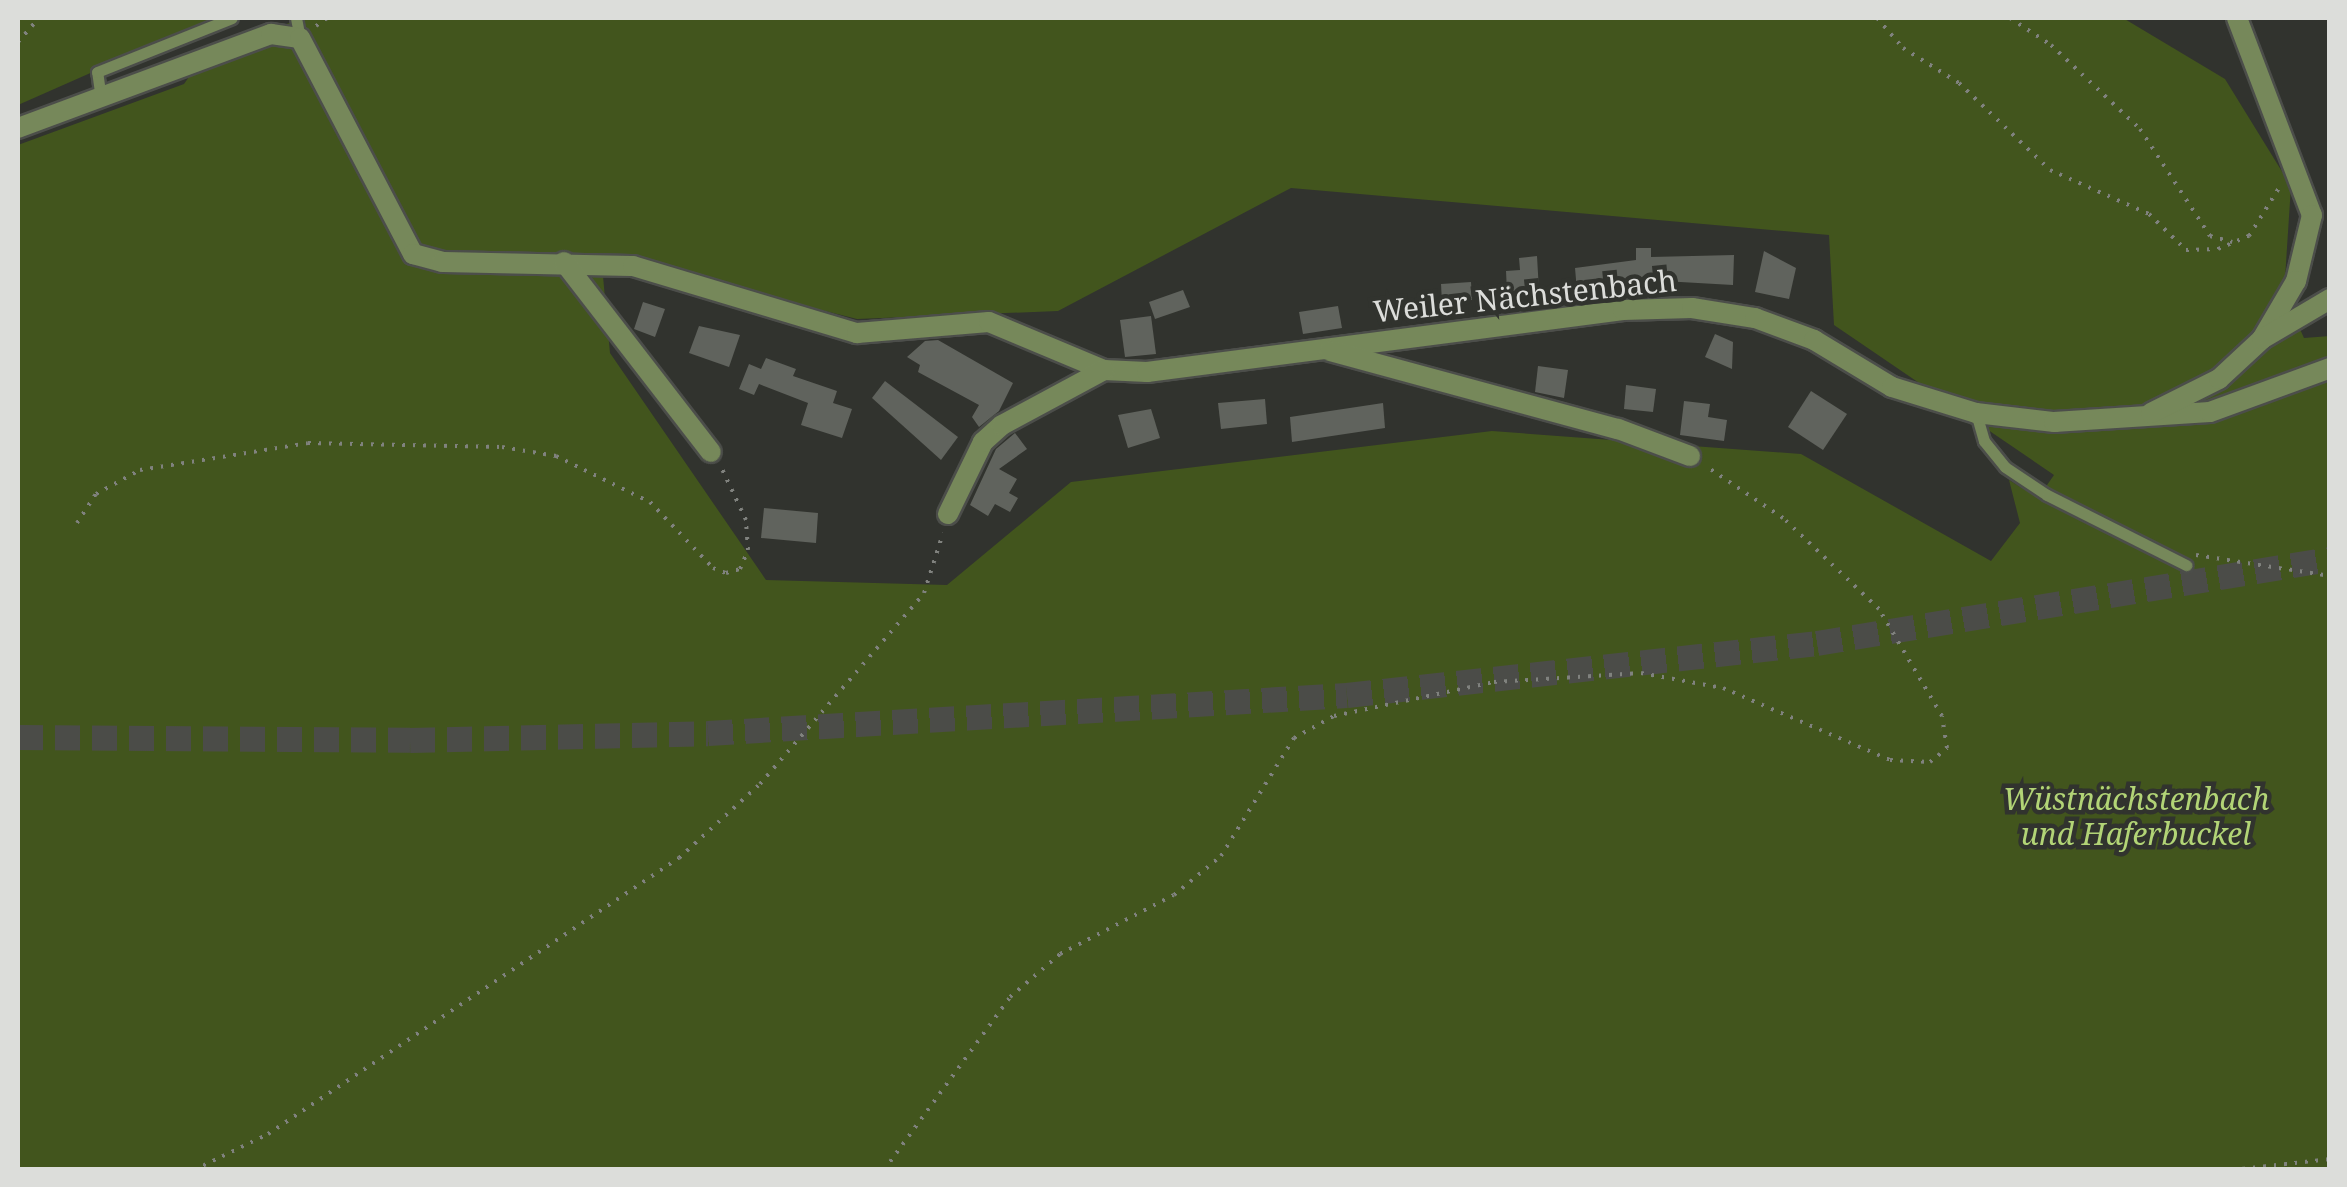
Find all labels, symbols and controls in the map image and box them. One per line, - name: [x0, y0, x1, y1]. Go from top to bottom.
- street label: Weiler Nächstenbach: [1372, 262, 1678, 330]
- park label: Wüstnächstenbach und Haferbuckel: [2003, 781, 2269, 852]

